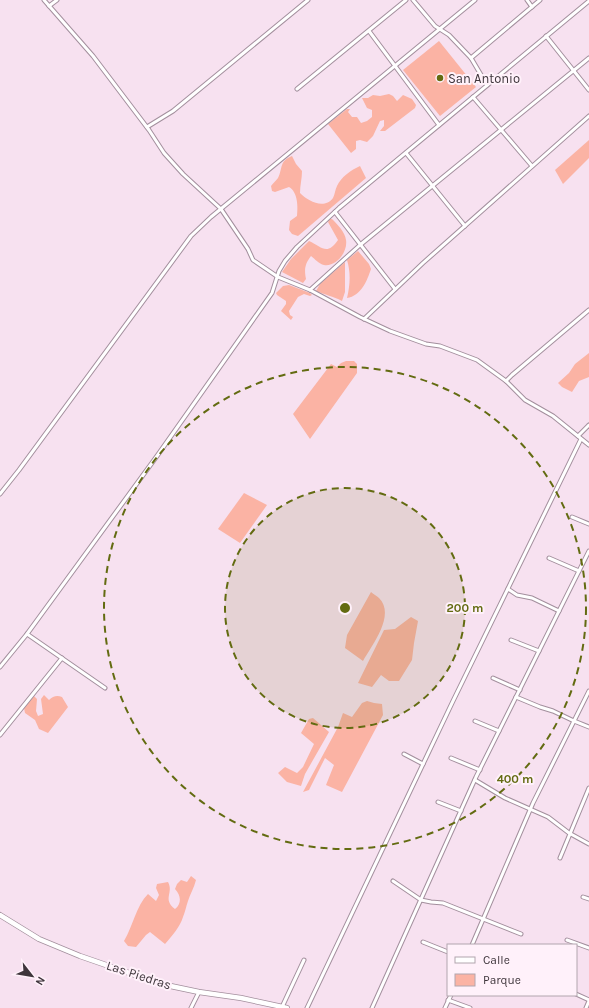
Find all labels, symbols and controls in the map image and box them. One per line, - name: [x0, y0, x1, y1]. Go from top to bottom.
- place label: San Antonio: [448, 71, 520, 86]
- marker: San Antonio: [435, 73, 445, 83]
- centre of rings: [338, 601, 352, 615]
- text: 200 m: [447, 601, 483, 615]
- text: 400 m: [497, 772, 533, 786]
- legend: [447, 944, 577, 996]
- text: Calle: [483, 953, 510, 967]
- north arrow: [12, 956, 52, 996]
- street label: Las Piedras: [105, 957, 173, 993]
- text: Parque: [483, 973, 521, 987]
- text: N: [33, 974, 48, 988]

